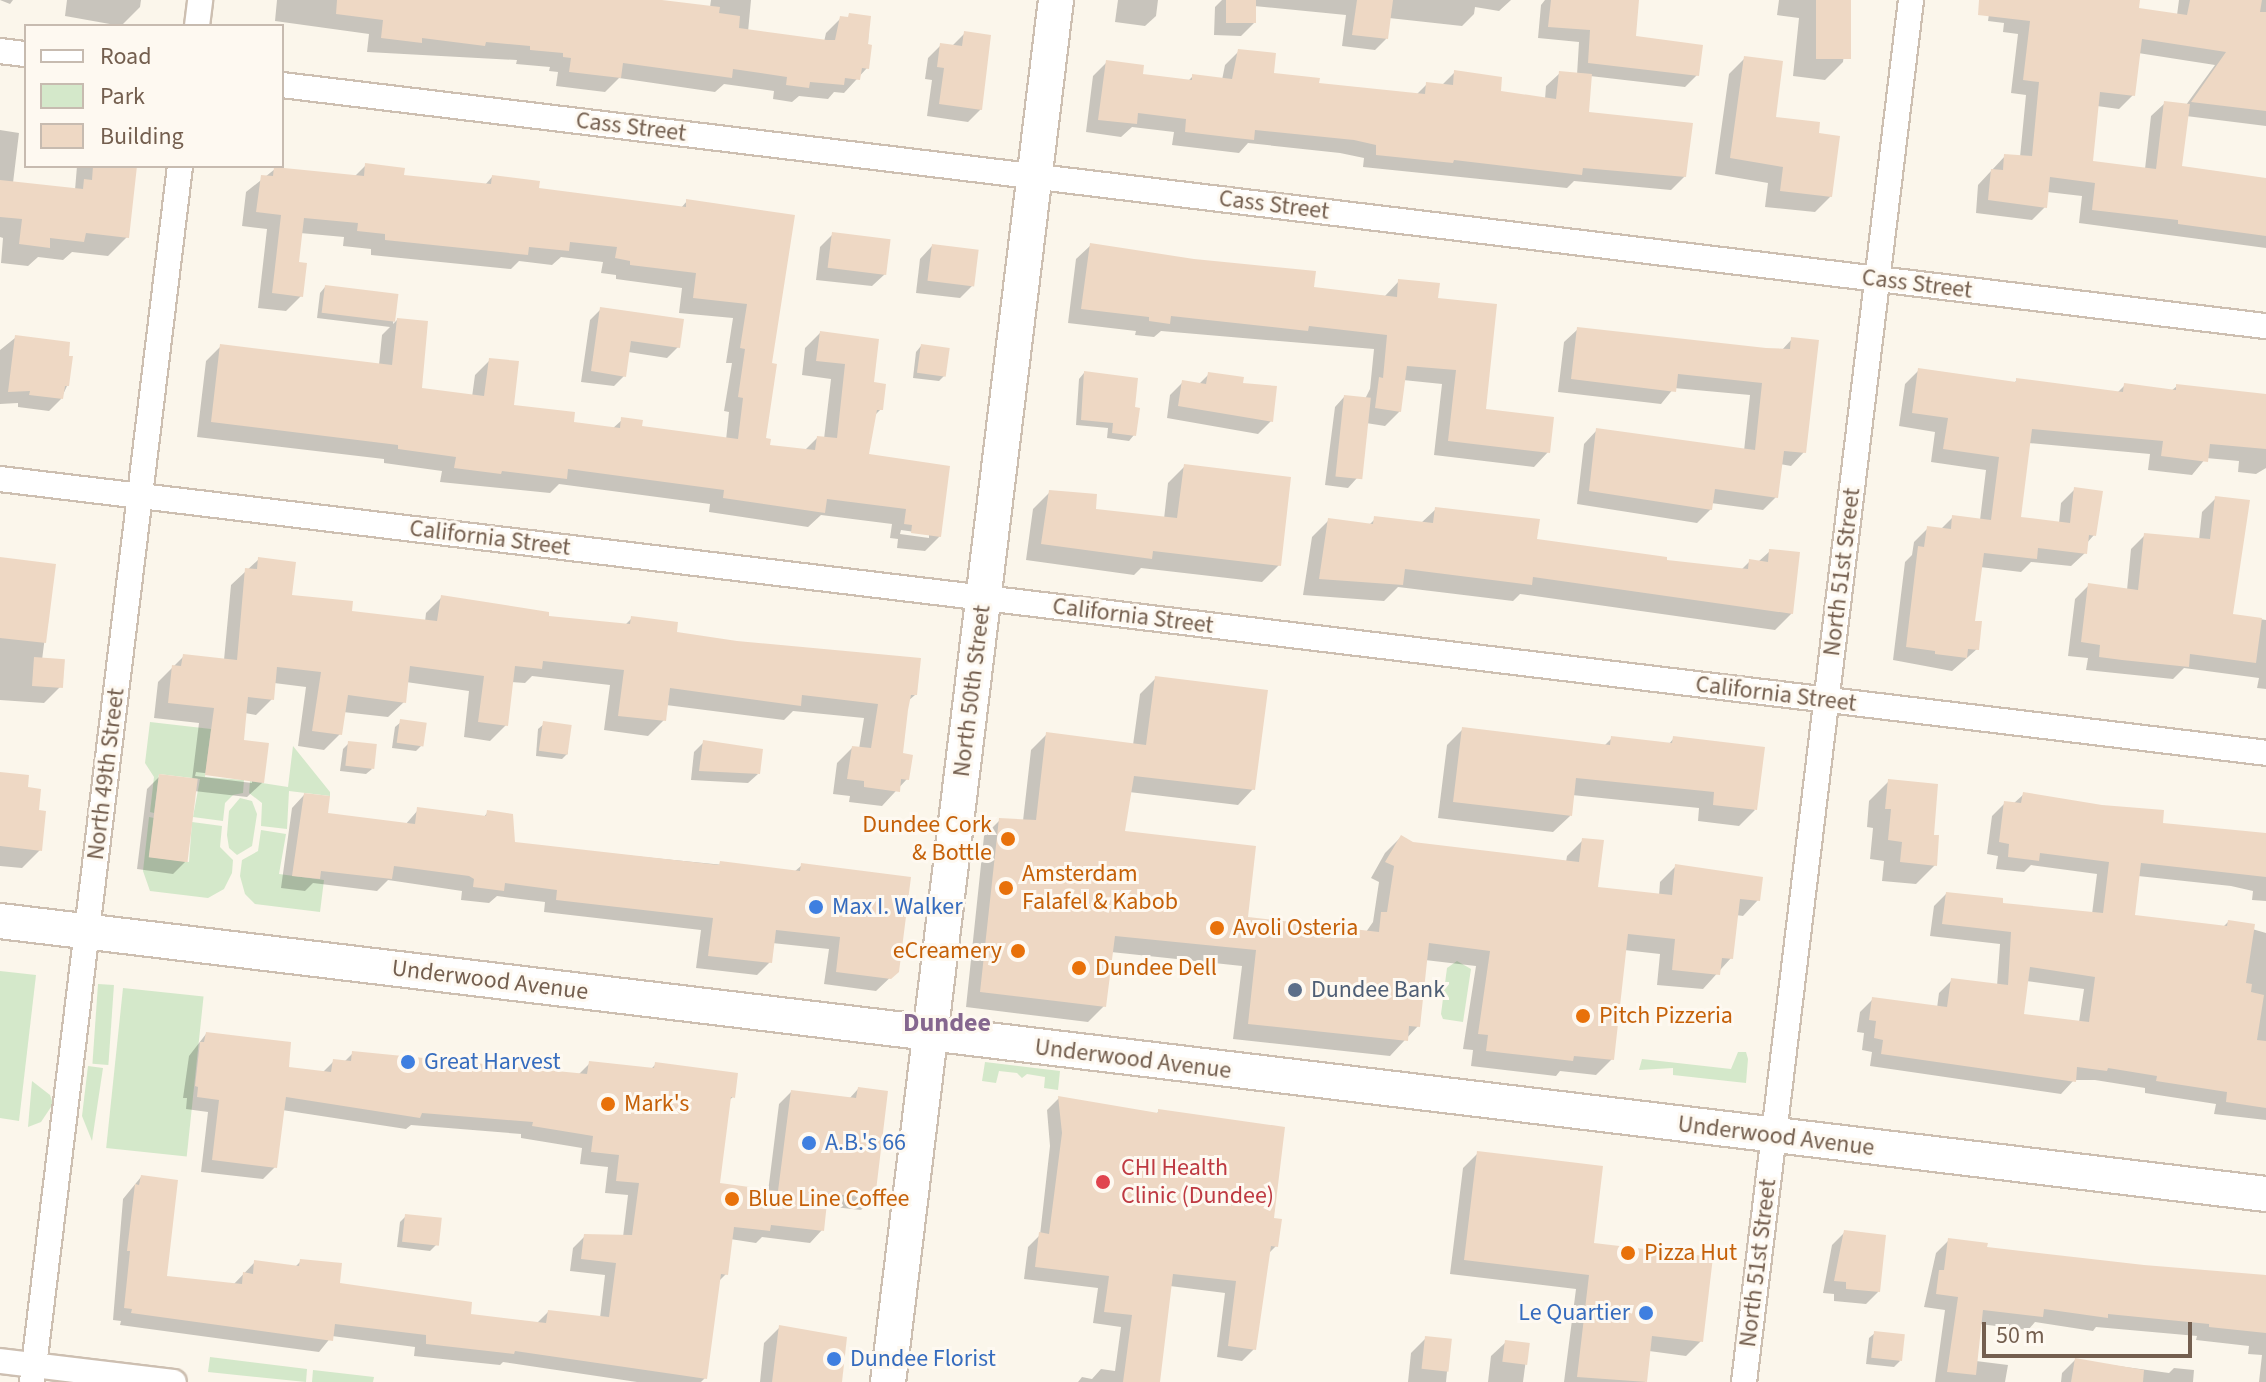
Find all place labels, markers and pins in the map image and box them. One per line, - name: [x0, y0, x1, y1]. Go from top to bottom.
- place label: Dundee Cork & Bottle: [862, 811, 992, 867]
- marker: Dundee Cork & Bottle: [999, 830, 1017, 848]
- place label: Amsterdam Falafel & Kabob: [1022, 860, 1178, 916]
- marker: Amsterdam Falafel & Kabob: [997, 879, 1015, 897]
- place label: Max I. Walker: [832, 893, 963, 921]
- marker: Max I. Walker: [807, 898, 825, 916]
- place label: Avoli Osteria: [1233, 914, 1358, 942]
- marker: Avoli Osteria: [1208, 919, 1226, 937]
- place label: eCreamery: [893, 937, 1002, 965]
- marker: eCreamery: [1009, 942, 1027, 960]
- place label: Dundee Dell: [1095, 954, 1217, 982]
- marker: Dundee Dell: [1070, 959, 1088, 977]
- place label: Dundee Bank: [1311, 976, 1445, 1004]
- marker: Dundee Bank: [1286, 981, 1304, 999]
- place label: Pitch Pizzeria: [1599, 1002, 1733, 1030]
- marker: Pitch Pizzeria: [1574, 1007, 1592, 1025]
- place label: Great Harvest: [424, 1048, 561, 1076]
- marker: Great Harvest: [399, 1053, 417, 1071]
- place label: Mark's: [624, 1090, 689, 1118]
- marker: Mark's: [599, 1095, 617, 1113]
- place label: A.B.'s 66: [825, 1129, 906, 1157]
- marker: A.B.'s 66: [800, 1134, 818, 1152]
- place label: CHI Health Clinic (Dundee): [1121, 1154, 1274, 1210]
- marker: CHI Health Clinic (Dundee): [1092, 1171, 1114, 1193]
- place label: Blue Line Coffee: [748, 1185, 909, 1213]
- marker: Blue Line Coffee: [723, 1190, 741, 1208]
- place label: Pizza Hut: [1644, 1239, 1737, 1267]
- marker: Pizza Hut: [1619, 1244, 1637, 1262]
- place label: Le Quartier: [1518, 1299, 1630, 1327]
- marker: Le Quartier: [1637, 1304, 1655, 1322]
- place label: Dundee Florist: [850, 1345, 996, 1373]
- marker: Dundee Florist: [825, 1350, 843, 1368]

